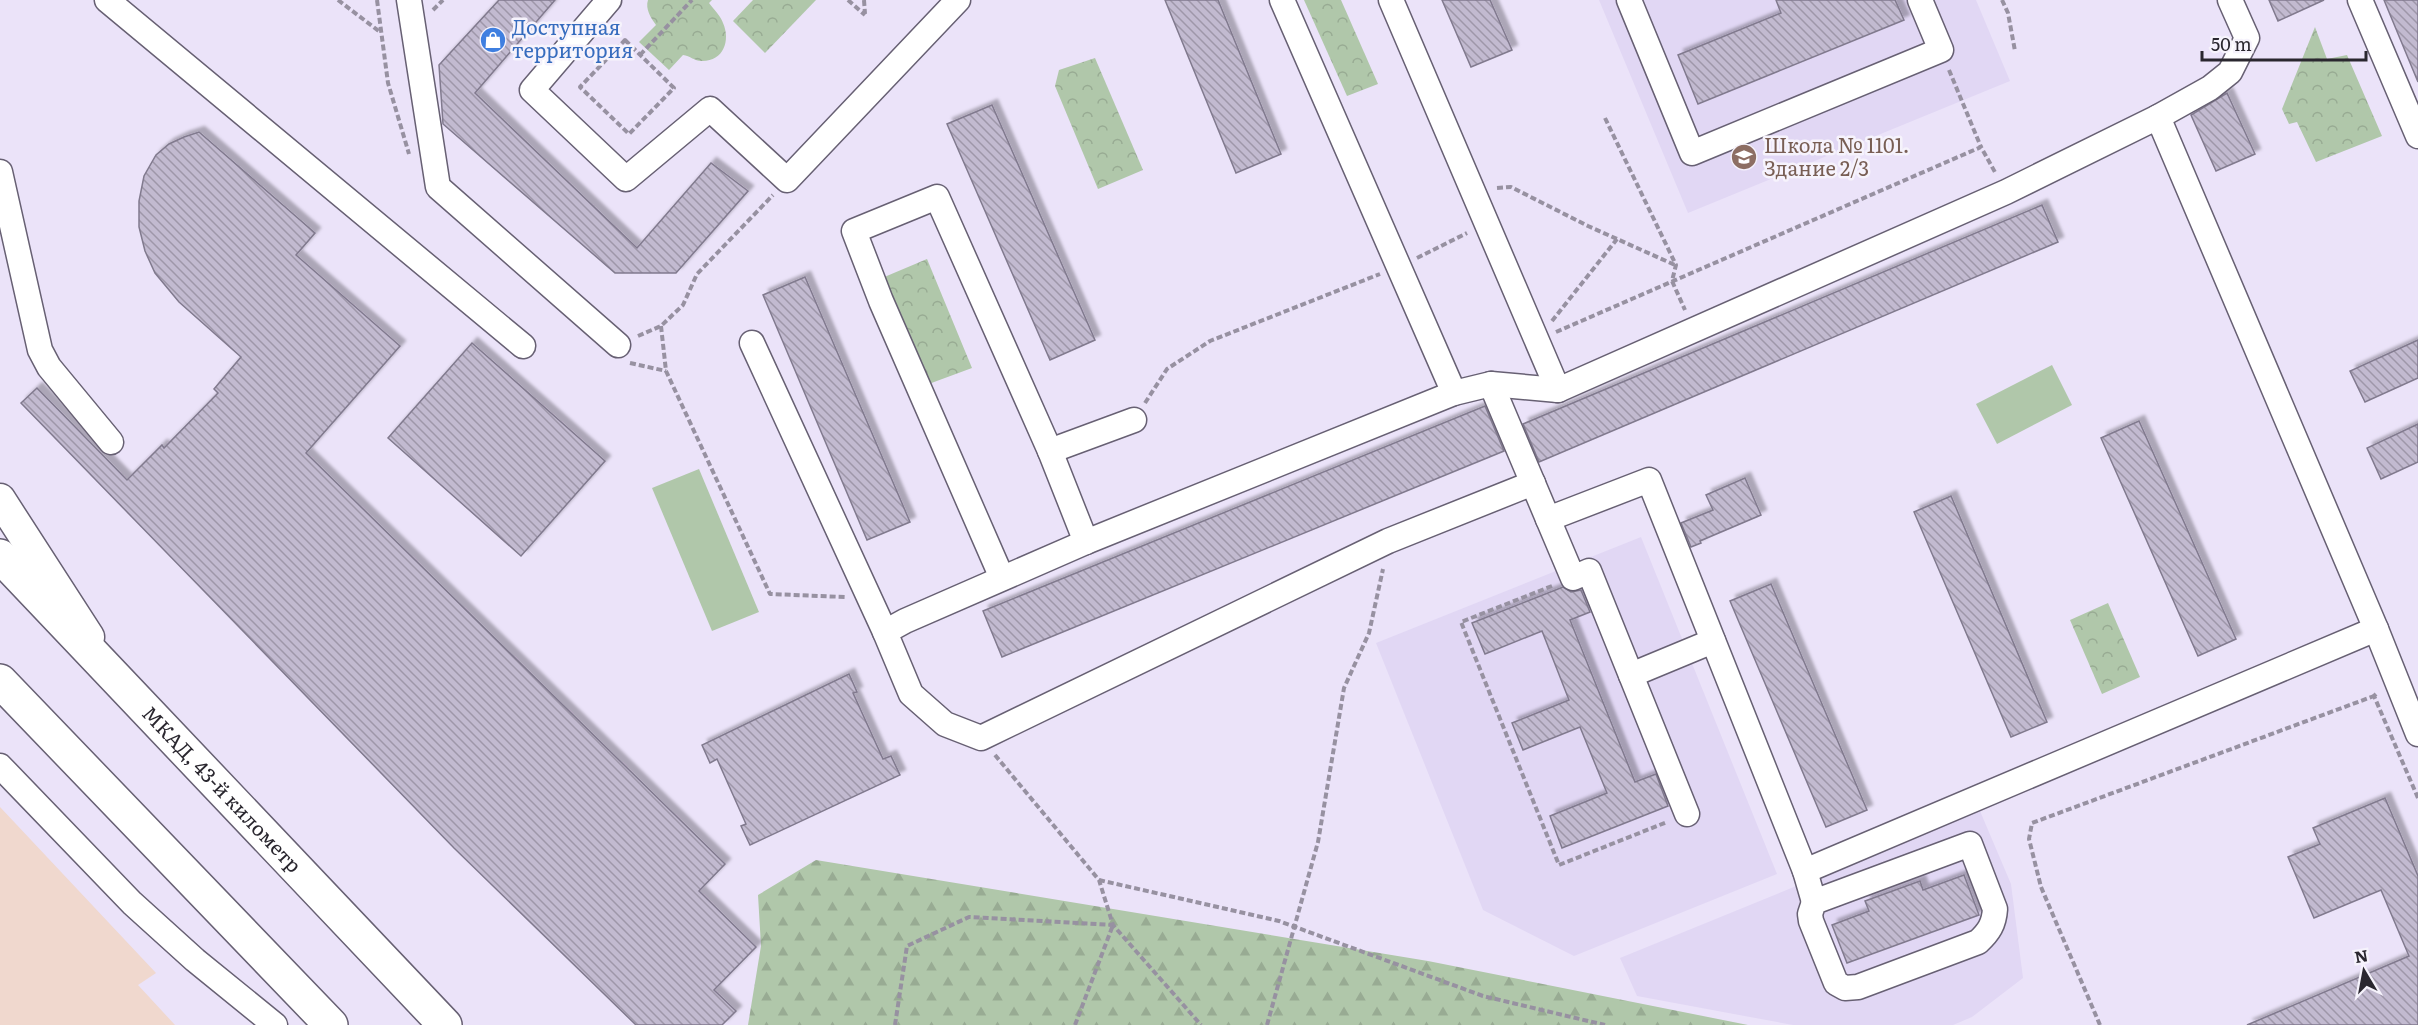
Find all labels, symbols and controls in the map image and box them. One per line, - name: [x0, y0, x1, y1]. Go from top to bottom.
- place label: Доступная территория: [512, 11, 633, 64]
- scale bar: [2202, 24, 2366, 62]
- shop icon: Доступная территория: [478, 25, 508, 55]
- text: 50 m: [2211, 30, 2252, 57]
- place label: Школа № 1101. Здание 2/3: [1764, 129, 1909, 182]
- school or university icon: Школа № 1101. Здание 2/3: [1729, 142, 1759, 172]
- street label: МКАД, 43-й километр: [136, 698, 310, 878]
- north arrow: [2334, 941, 2394, 1001]
- text: N: [2353, 942, 2370, 968]

